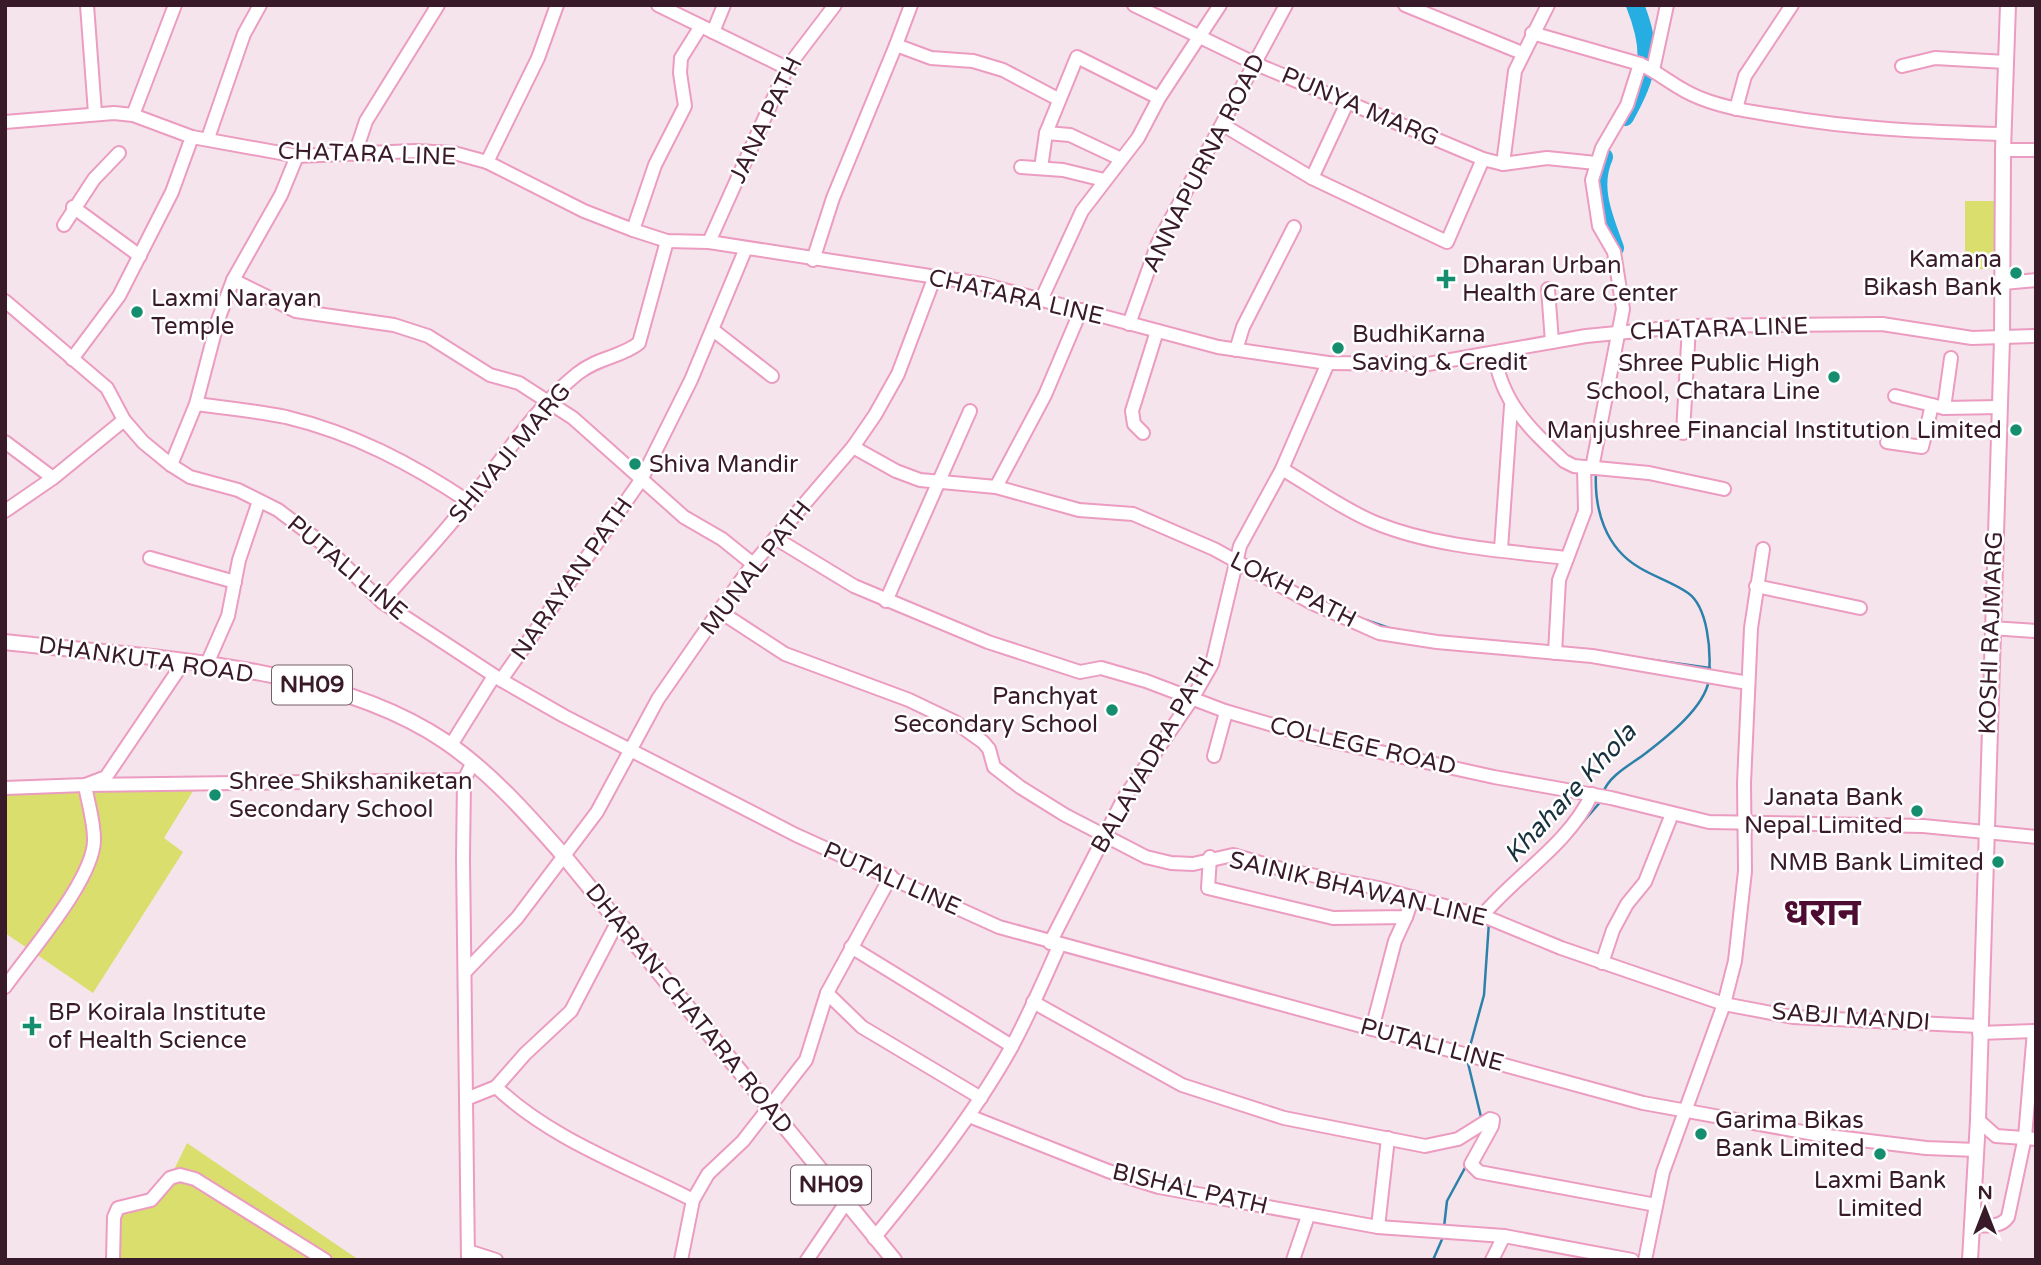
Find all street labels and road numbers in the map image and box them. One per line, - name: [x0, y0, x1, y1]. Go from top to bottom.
- street label: ANNAPURNA ROAD: [1136, 49, 1272, 277]
- street label: JANA PATH: [723, 52, 809, 188]
- street label: PUNYA MARG: [1277, 61, 1443, 153]
- street label: CHATARA LINE: [277, 136, 457, 172]
- street label: CHATARA LINE: [926, 263, 1106, 331]
- street label: CHATARA LINE: [1629, 311, 1809, 347]
- street label: SHIVAJI MARG: [443, 377, 577, 529]
- street label: NARAYAN PATH: [505, 492, 639, 666]
- street label: MUNAL PATH: [694, 495, 818, 641]
- street label: PUTALI LINE: [281, 509, 413, 627]
- street label: KOSHI RAJMARG: [1973, 531, 2009, 735]
- street label: LOKH PATH: [1225, 546, 1361, 634]
- street label: DHANKUTA ROAD: [37, 631, 255, 689]
- street label: BALAVADRA PATH: [1085, 652, 1221, 858]
- road number: NH09: [272, 666, 352, 705]
- street label: COLLEGE ROAD: [1267, 710, 1459, 782]
- street label: PUTALI LINE: [819, 836, 965, 922]
- street label: SAINIK BHAWAN LINE: [1226, 845, 1490, 933]
- street label: DHARAN-CHATARA ROAD: [579, 878, 799, 1140]
- street label: SABJI MANDI: [1771, 997, 1931, 1037]
- street label: PUTALI LINE: [1357, 1012, 1507, 1078]
- street label: BISHAL PATH: [1109, 1157, 1271, 1221]
- road number: NH09: [791, 1166, 871, 1204]

